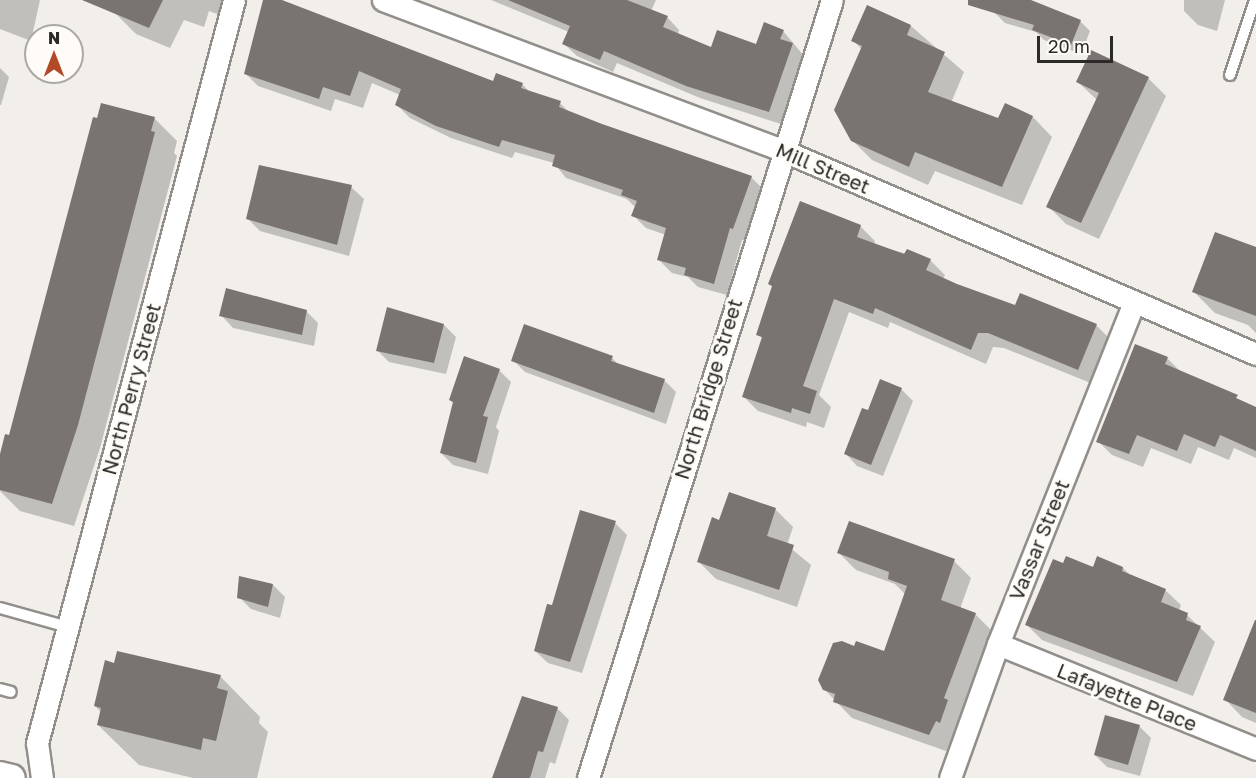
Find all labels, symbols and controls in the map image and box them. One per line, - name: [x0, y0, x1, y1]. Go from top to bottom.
- north arrow: [24, 24, 84, 84]
- scale bar: [1040, 24, 1116, 62]
- text: N: [48, 28, 60, 48]
- text: 20 m: [1048, 35, 1090, 57]
- street label: Mill Street: [772, 138, 874, 198]
- street label: North Bridge Street: [669, 296, 747, 482]
- street label: North Perry Street: [97, 301, 165, 477]
- street label: Vassar Street: [1004, 476, 1074, 604]
- street label: Lafayette Place: [1054, 658, 1200, 736]

